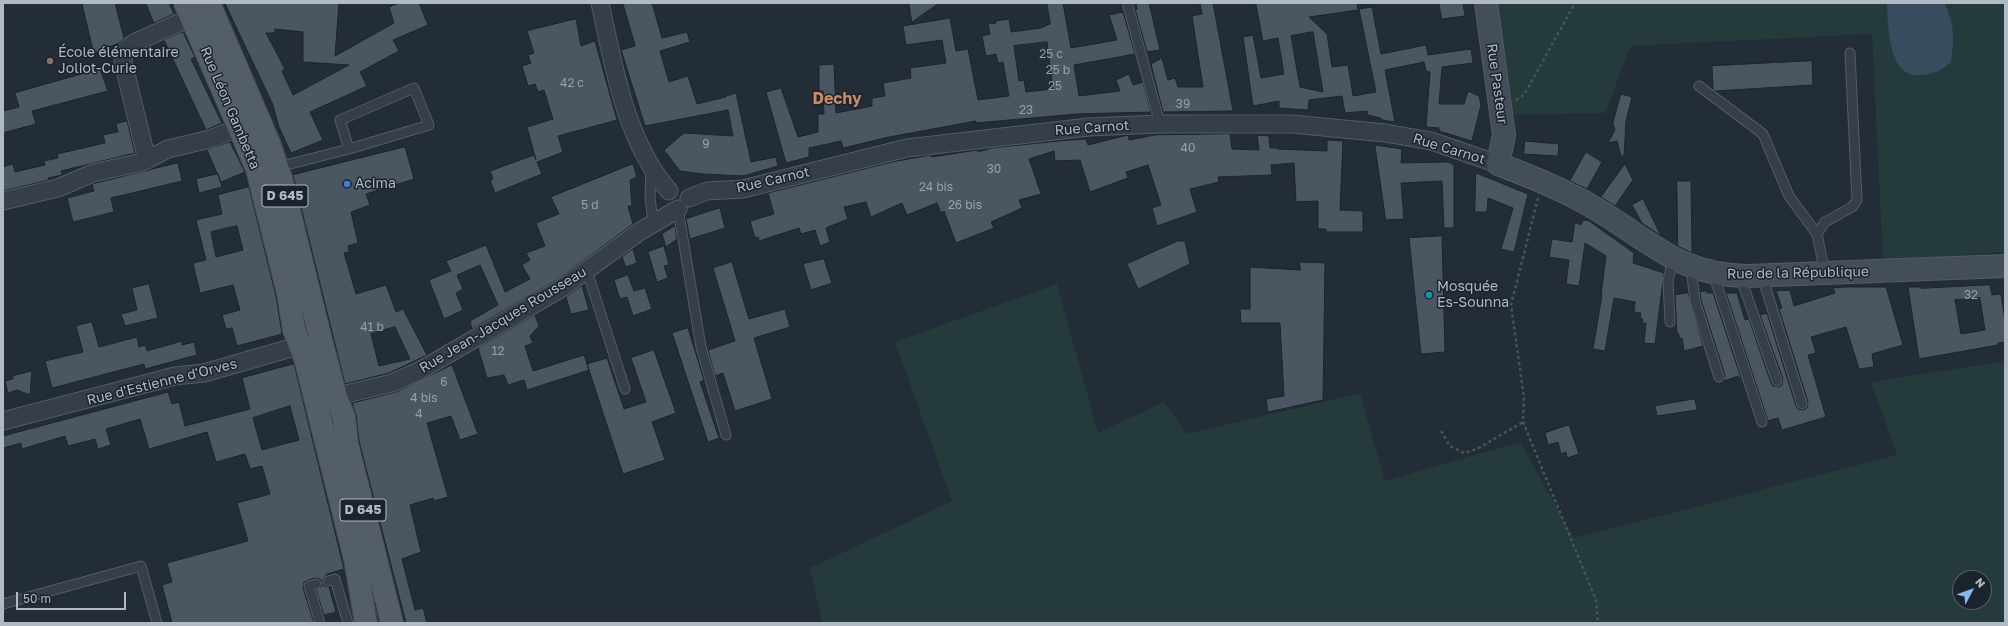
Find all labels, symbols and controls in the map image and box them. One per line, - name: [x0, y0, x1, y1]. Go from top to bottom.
- street label: Rue Pasteur: [1483, 43, 1511, 125]
- street label: Rue Léon Gambetta: [197, 44, 263, 172]
- place label: École élémentaire Joliot-Curie: [58, 45, 179, 78]
- house number: 25 c: [1039, 47, 1063, 61]
- marker: École élémentaire Joliot-Curie: [45, 56, 55, 66]
- house number: 25 b: [1046, 63, 1070, 77]
- house number: 42 c: [560, 76, 584, 90]
- house number: 25: [1048, 79, 1062, 93]
- district label: Dechy: [812, 89, 862, 109]
- house number: 39: [1176, 97, 1190, 111]
- house number: 23: [1019, 103, 1033, 117]
- street label: Rue Carnot: [1054, 117, 1130, 139]
- street label: Rue Carnot: [1411, 130, 1487, 168]
- house number: 9: [702, 137, 710, 151]
- house number: 40: [1181, 141, 1195, 155]
- house number: 30: [987, 162, 1001, 176]
- street label: Rue Carnot: [735, 163, 811, 197]
- place label: Acima: [355, 176, 396, 192]
- marker: Acima: [342, 179, 352, 189]
- house number: 24 bis: [919, 180, 953, 194]
- road number: D 645: [262, 185, 308, 207]
- house number: 5 d: [581, 198, 599, 212]
- house number: 26 bis: [948, 198, 982, 212]
- street label: Rue Jean-Jacques Rousseau: [416, 263, 590, 377]
- street label: Rue de la République: [1727, 263, 1869, 283]
- place label: Mosquée Es-Sounna: [1437, 279, 1509, 312]
- house number: 32: [1964, 288, 1978, 302]
- marker: Mosquée Es-Sounna: [1424, 290, 1434, 300]
- house number: 41 b: [360, 320, 384, 334]
- house number: 12: [492, 344, 504, 358]
- street label: Rue d'Estienne d'Orves: [85, 355, 239, 409]
- house number: 6: [440, 375, 448, 389]
- house number: 4 bis: [410, 391, 438, 405]
- house number: 4: [415, 407, 423, 421]
- road number: D 645: [340, 499, 386, 521]
- north arrow: [1952, 570, 1992, 610]
- text: N: [1973, 575, 1988, 590]
- scale bar: [18, 584, 128, 610]
- text: 50 m: [23, 591, 51, 606]

